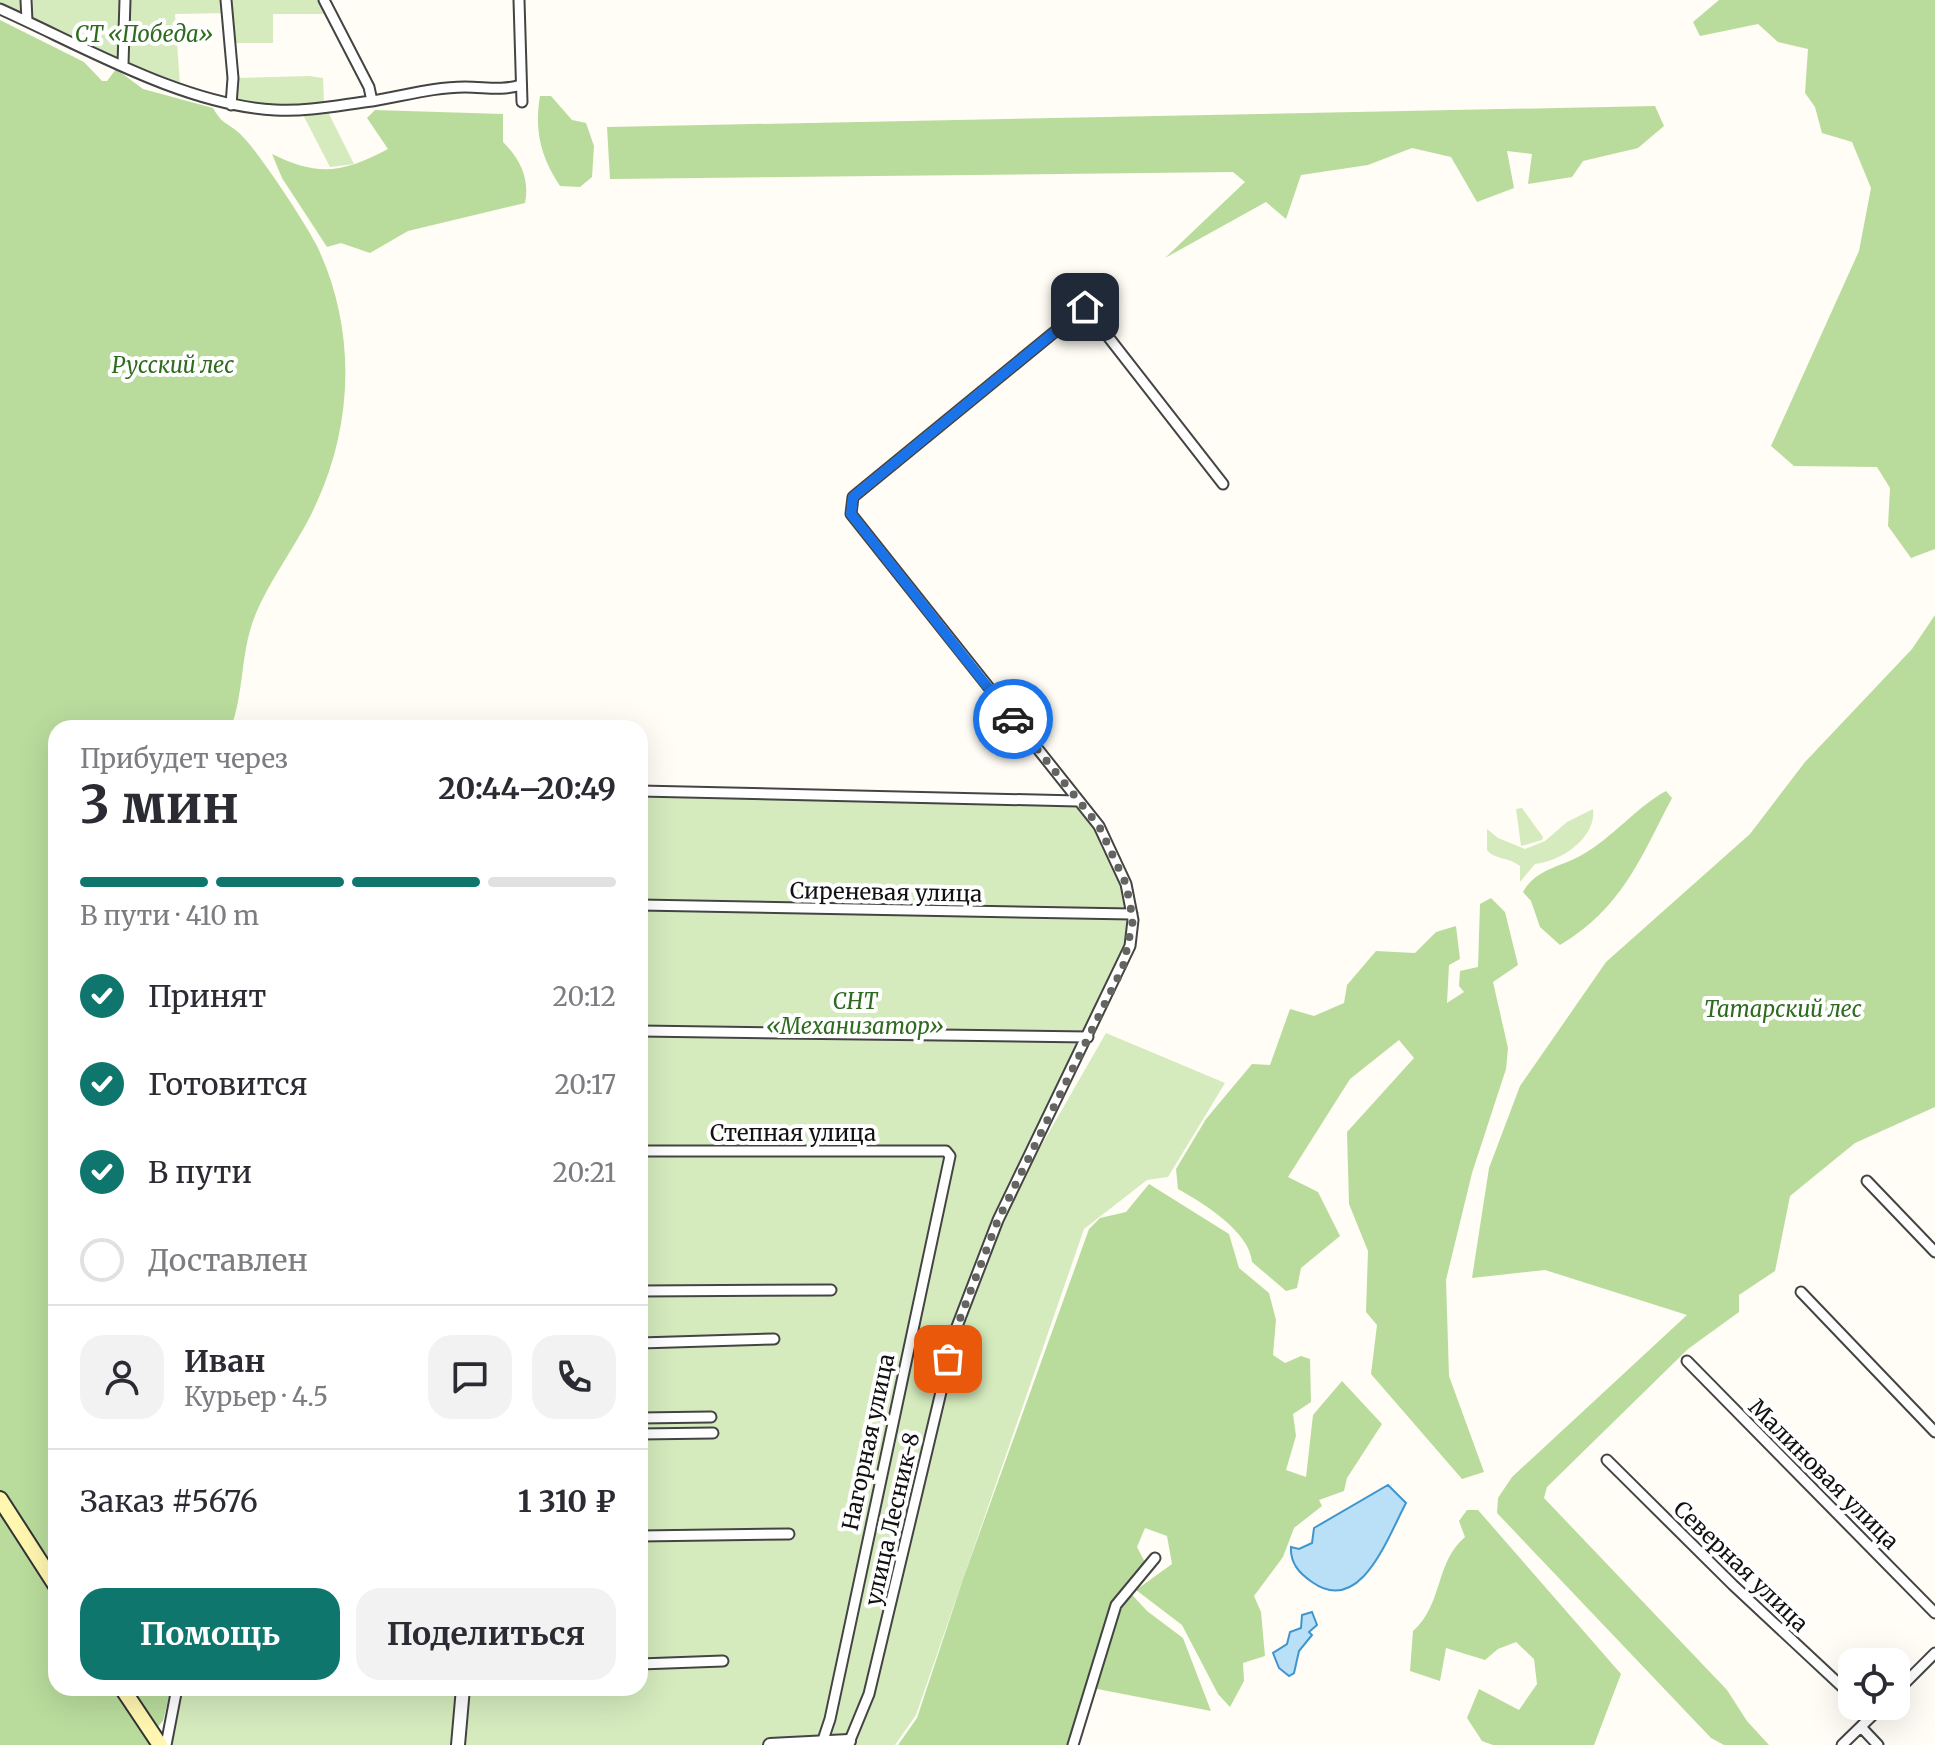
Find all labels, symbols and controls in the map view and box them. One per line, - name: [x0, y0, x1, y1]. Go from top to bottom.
- park label: СТ «Победа»: [75, 20, 213, 48]
- pin: [1051, 273, 1119, 341]
- icon: home: [1063, 285, 1107, 329]
- park label: Русский лес: [112, 351, 234, 379]
- courier: [973, 679, 1053, 759]
- icon: car: [991, 697, 1035, 741]
- text: Прибудет через: [80, 742, 288, 775]
- text: 20:44–20:49: [438, 769, 616, 807]
- text: 3 мин: [80, 772, 239, 837]
- street label: Сиреневая улица: [790, 876, 983, 908]
- text: В пути · 410 m: [80, 899, 259, 932]
- icon: check: [80, 974, 124, 1018]
- text: Принят: [148, 977, 267, 1015]
- text: 20:12: [553, 980, 616, 1013]
- park label: СНТ «Механизатор»: [766, 987, 944, 1040]
- park label: Татарский лес: [1704, 995, 1862, 1023]
- icon: check: [80, 1062, 124, 1106]
- text: Готовится: [148, 1065, 308, 1103]
- text: 20:17: [554, 1068, 616, 1101]
- street label: Степная улица: [710, 1119, 876, 1147]
- icon: check: [80, 1150, 124, 1194]
- text: В пути: [148, 1153, 252, 1191]
- text: 20:21: [553, 1156, 616, 1189]
- text: Доставлен: [148, 1241, 308, 1279]
- pin: [914, 1325, 982, 1393]
- button: person: [80, 1335, 164, 1419]
- button: chat: [428, 1335, 512, 1419]
- button: phone: [532, 1335, 616, 1419]
- icon: bag: [926, 1337, 970, 1381]
- text: Иван: [184, 1342, 265, 1380]
- street label: Нагорная улица: [836, 1351, 900, 1533]
- text: Курьер · 4.5: [184, 1380, 328, 1413]
- street label: Малиновая улица: [1743, 1393, 1905, 1555]
- street label: улица Лесник-8: [858, 1430, 926, 1608]
- text: Заказ #5676: [80, 1482, 258, 1520]
- text: 1 310 ₽: [518, 1482, 616, 1520]
- street label: Северная улица: [1668, 1495, 1814, 1638]
- button: Помощь: [80, 1588, 340, 1680]
- button: Поделиться: [356, 1588, 616, 1680]
- map controls: [1838, 1648, 1910, 1720]
- button: locate: [1838, 1648, 1910, 1720]

